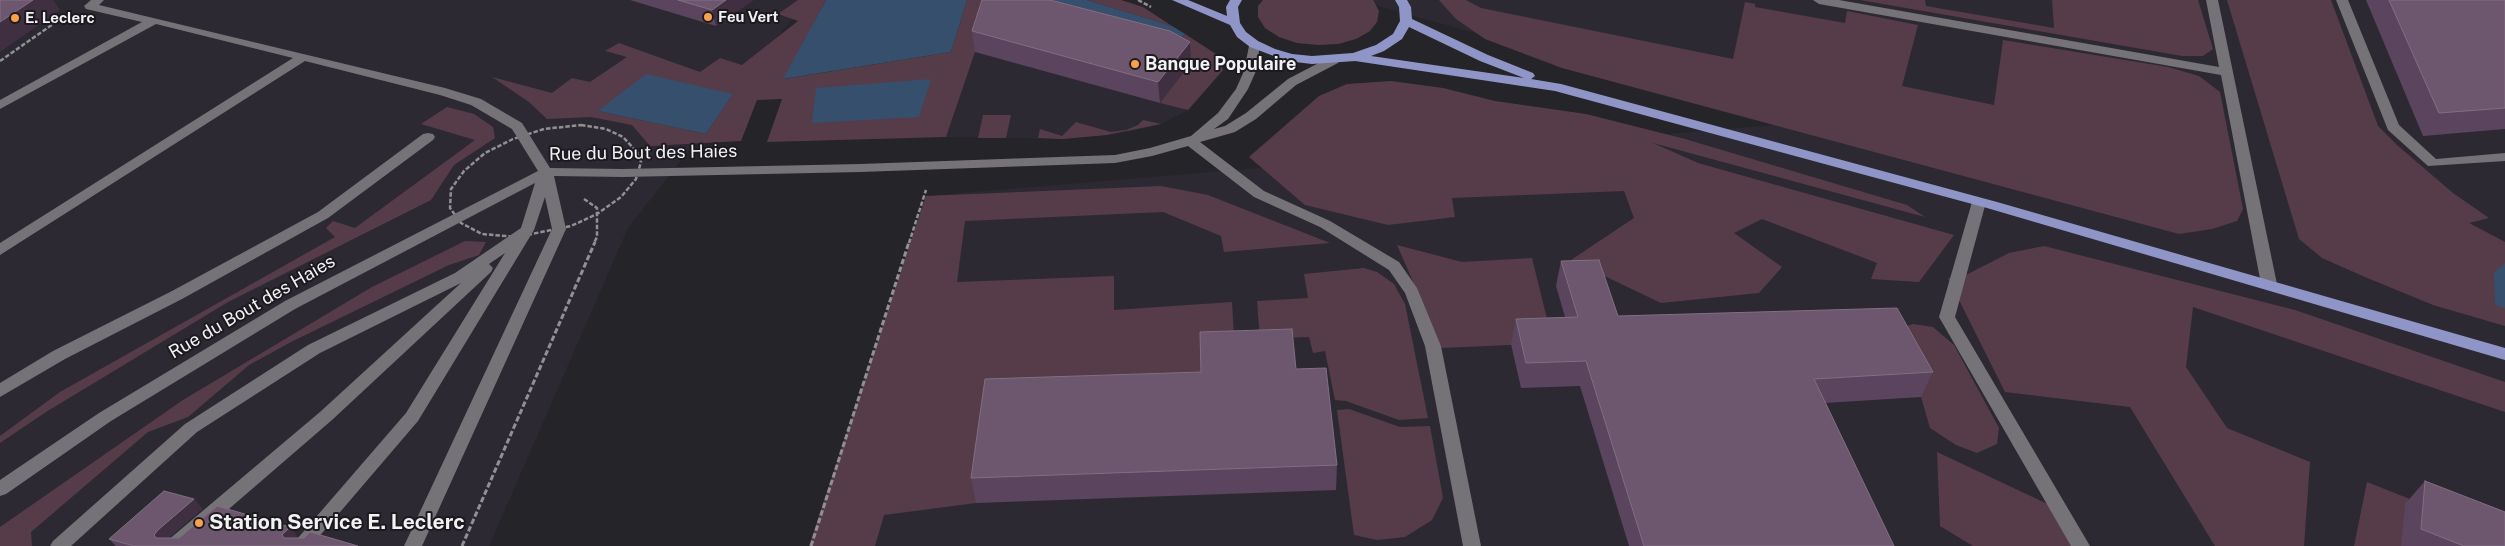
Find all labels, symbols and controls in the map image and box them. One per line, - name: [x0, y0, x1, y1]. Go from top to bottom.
- place label: Feu Vert: [718, 8, 779, 26]
- place label: E. Leclerc: [25, 9, 95, 27]
- marker: Feu Vert: [702, 11, 714, 23]
- marker: E. Leclerc: [9, 12, 21, 24]
- place label: Banque Populaire: [1145, 53, 1296, 75]
- marker: Banque Populaire: [1129, 58, 1141, 70]
- street label: Rue du Bout des Haies: [549, 141, 737, 165]
- street label: Rue du Bout des Haies: [165, 251, 339, 363]
- place label: Station Service E. Leclerc: [209, 510, 465, 536]
- marker: Station Service E. Leclerc: [193, 517, 205, 529]

